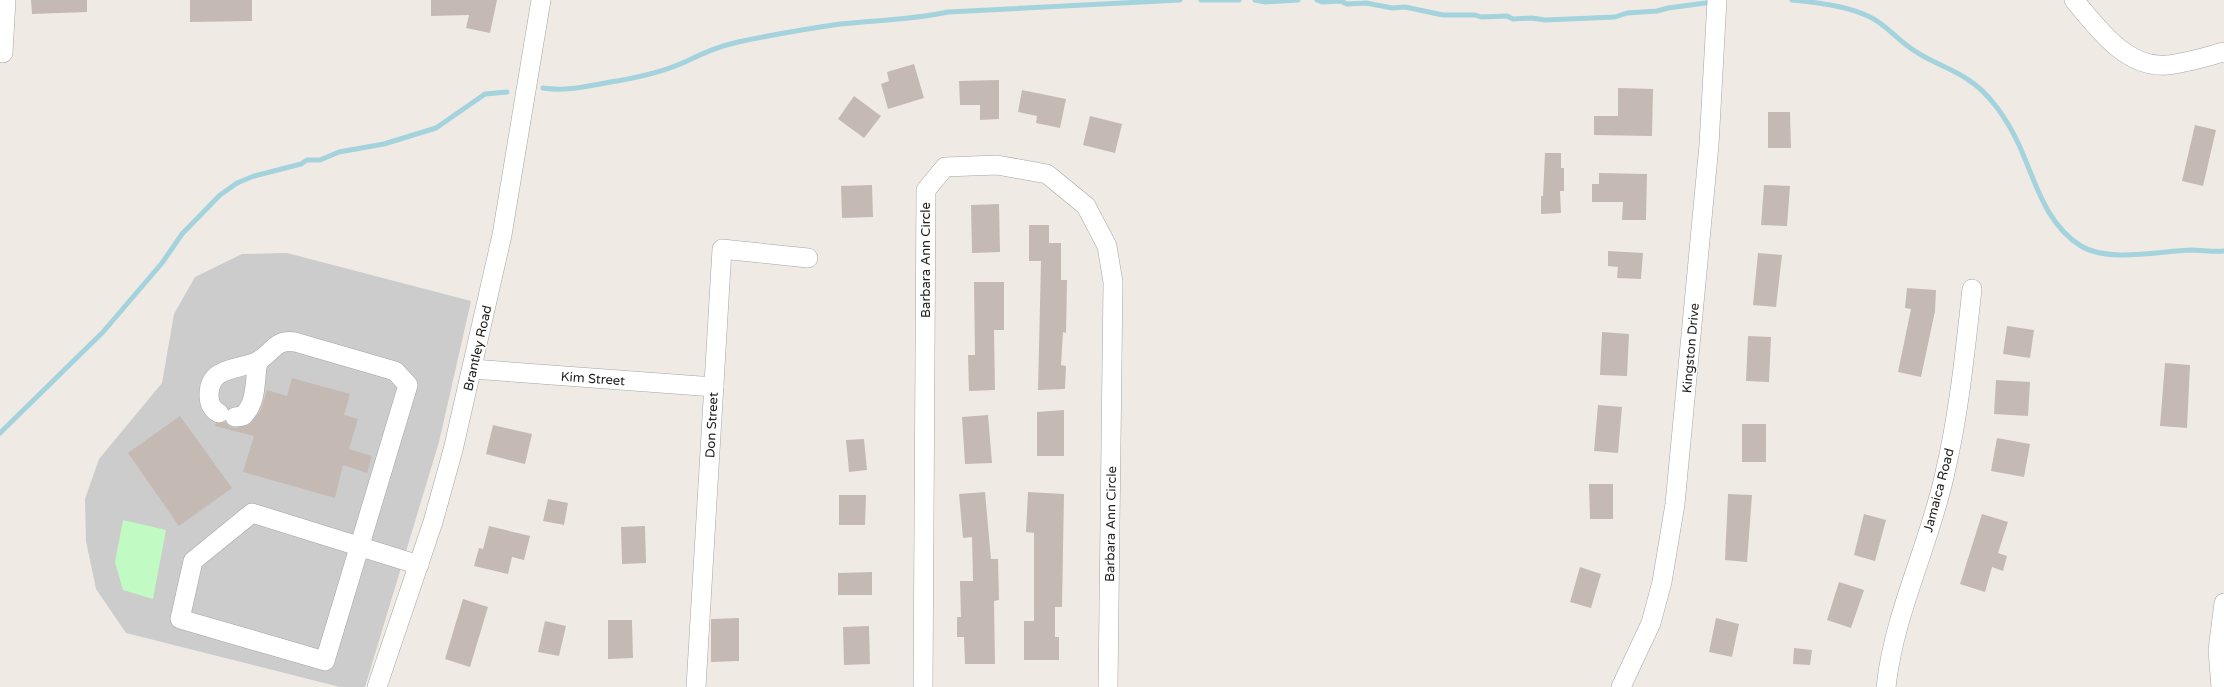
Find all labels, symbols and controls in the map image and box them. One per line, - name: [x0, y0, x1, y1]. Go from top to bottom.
- street label: Barbara Ann Circle: [918, 202, 934, 318]
- street label: Kingston Drive: [1679, 302, 1703, 394]
- street label: Brantley Road: [460, 304, 496, 393]
- street label: Kim Street: [560, 369, 626, 389]
- street label: Don Street: [702, 392, 722, 458]
- street label: Jamaica Road: [1920, 447, 1958, 534]
- street label: Barbara Ann Circle: [1102, 466, 1120, 582]

